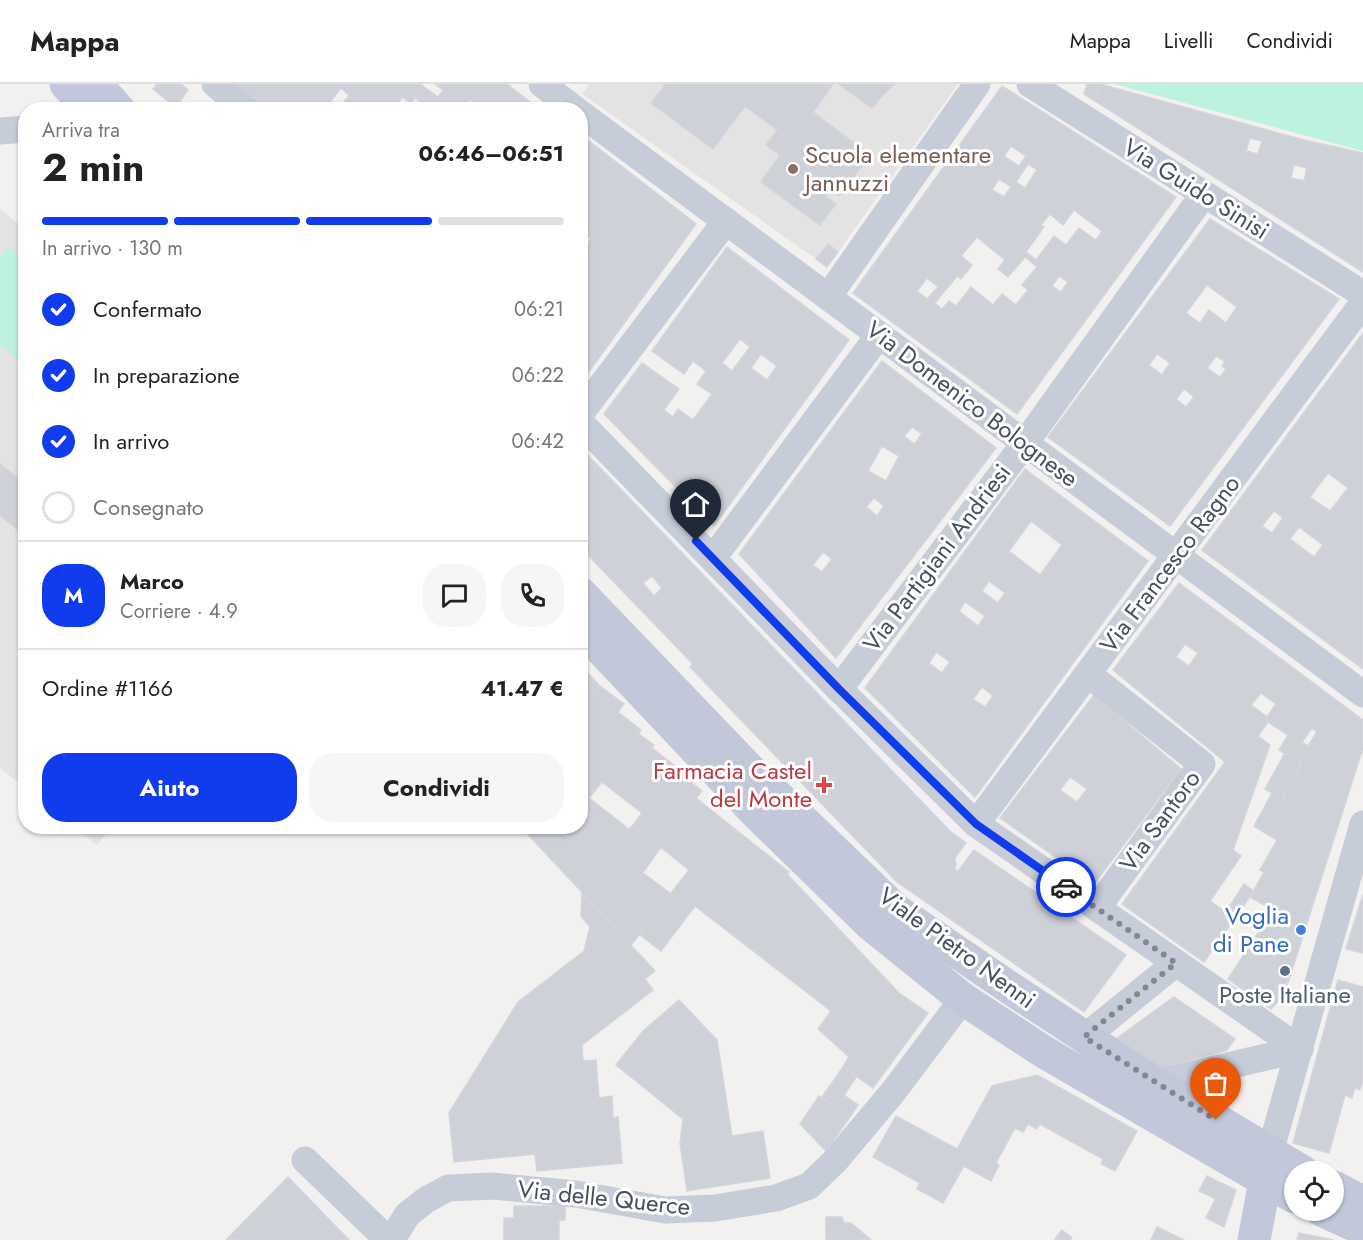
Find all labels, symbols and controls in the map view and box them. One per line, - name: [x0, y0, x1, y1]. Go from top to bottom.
- text: Mappa: [30, 21, 120, 62]
- text: Mappa: [1070, 26, 1131, 56]
- text: Livelli: [1164, 26, 1214, 56]
- text: Condividi: [1247, 26, 1333, 56]
- text: Arriva tra: [42, 116, 120, 145]
- street label: Via Guido Sinisi: [1116, 130, 1276, 248]
- text: 06:46–06:51: [419, 137, 564, 169]
- place label: Scuola elementare Jannuzzi: [802, 137, 991, 200]
- text: 2 min: [42, 139, 144, 196]
- marker: Scuola elementare Jannuzzi: [786, 162, 800, 176]
- text: In arrivo · 130 m: [42, 234, 183, 263]
- icon: check: [42, 293, 75, 326]
- text: Confermato: [93, 293, 202, 325]
- text: 06:21: [514, 295, 564, 324]
- street label: Via Domenico Bolognese: [859, 312, 1086, 495]
- icon: check: [42, 359, 75, 392]
- text: In preparazione: [93, 359, 240, 391]
- text: 06:22: [512, 361, 564, 390]
- icon: check: [42, 425, 75, 458]
- text: In arrivo: [93, 425, 169, 457]
- text: 06:42: [511, 427, 564, 456]
- street label: Via Partigiani Andriesi: [854, 456, 1019, 659]
- street label: Via Francesco Ragno: [1091, 468, 1248, 660]
- pin: [670, 479, 721, 541]
- icon: home: [679, 488, 712, 521]
- text: Consegnato: [93, 491, 204, 523]
- button: chat: [423, 564, 486, 627]
- button: phone: [501, 564, 564, 627]
- text: Marco: [120, 565, 184, 597]
- text: M: [64, 579, 83, 611]
- text: Corriere · 4.9: [120, 597, 238, 626]
- text: Ordine #1166: [42, 672, 173, 704]
- text: 41.47 €: [481, 672, 564, 704]
- button: Aiuto: [42, 753, 297, 822]
- button: Condividi: [309, 753, 564, 822]
- place label: Farmacia Castel del Monte: [653, 753, 812, 816]
- street label: Via Santoro: [1111, 763, 1208, 879]
- marker: Farmacia Castel del Monte: [817, 778, 831, 792]
- courier: [1036, 857, 1096, 917]
- icon: car: [1050, 871, 1083, 904]
- street label: Viale Pietro Nenni: [871, 879, 1043, 1017]
- place label: Voglia di Pane: [1213, 898, 1289, 961]
- marker: Voglia di Pane: [1294, 923, 1308, 937]
- marker: Poste Italiane: [1278, 964, 1292, 978]
- place label: Poste Italiane: [1219, 977, 1351, 1012]
- pin: [1190, 1058, 1241, 1120]
- icon: bag: [1199, 1067, 1232, 1100]
- map controls: [1284, 1161, 1344, 1221]
- button: locate: [1284, 1161, 1344, 1221]
- street label: Via delle Querce: [516, 1171, 692, 1224]

